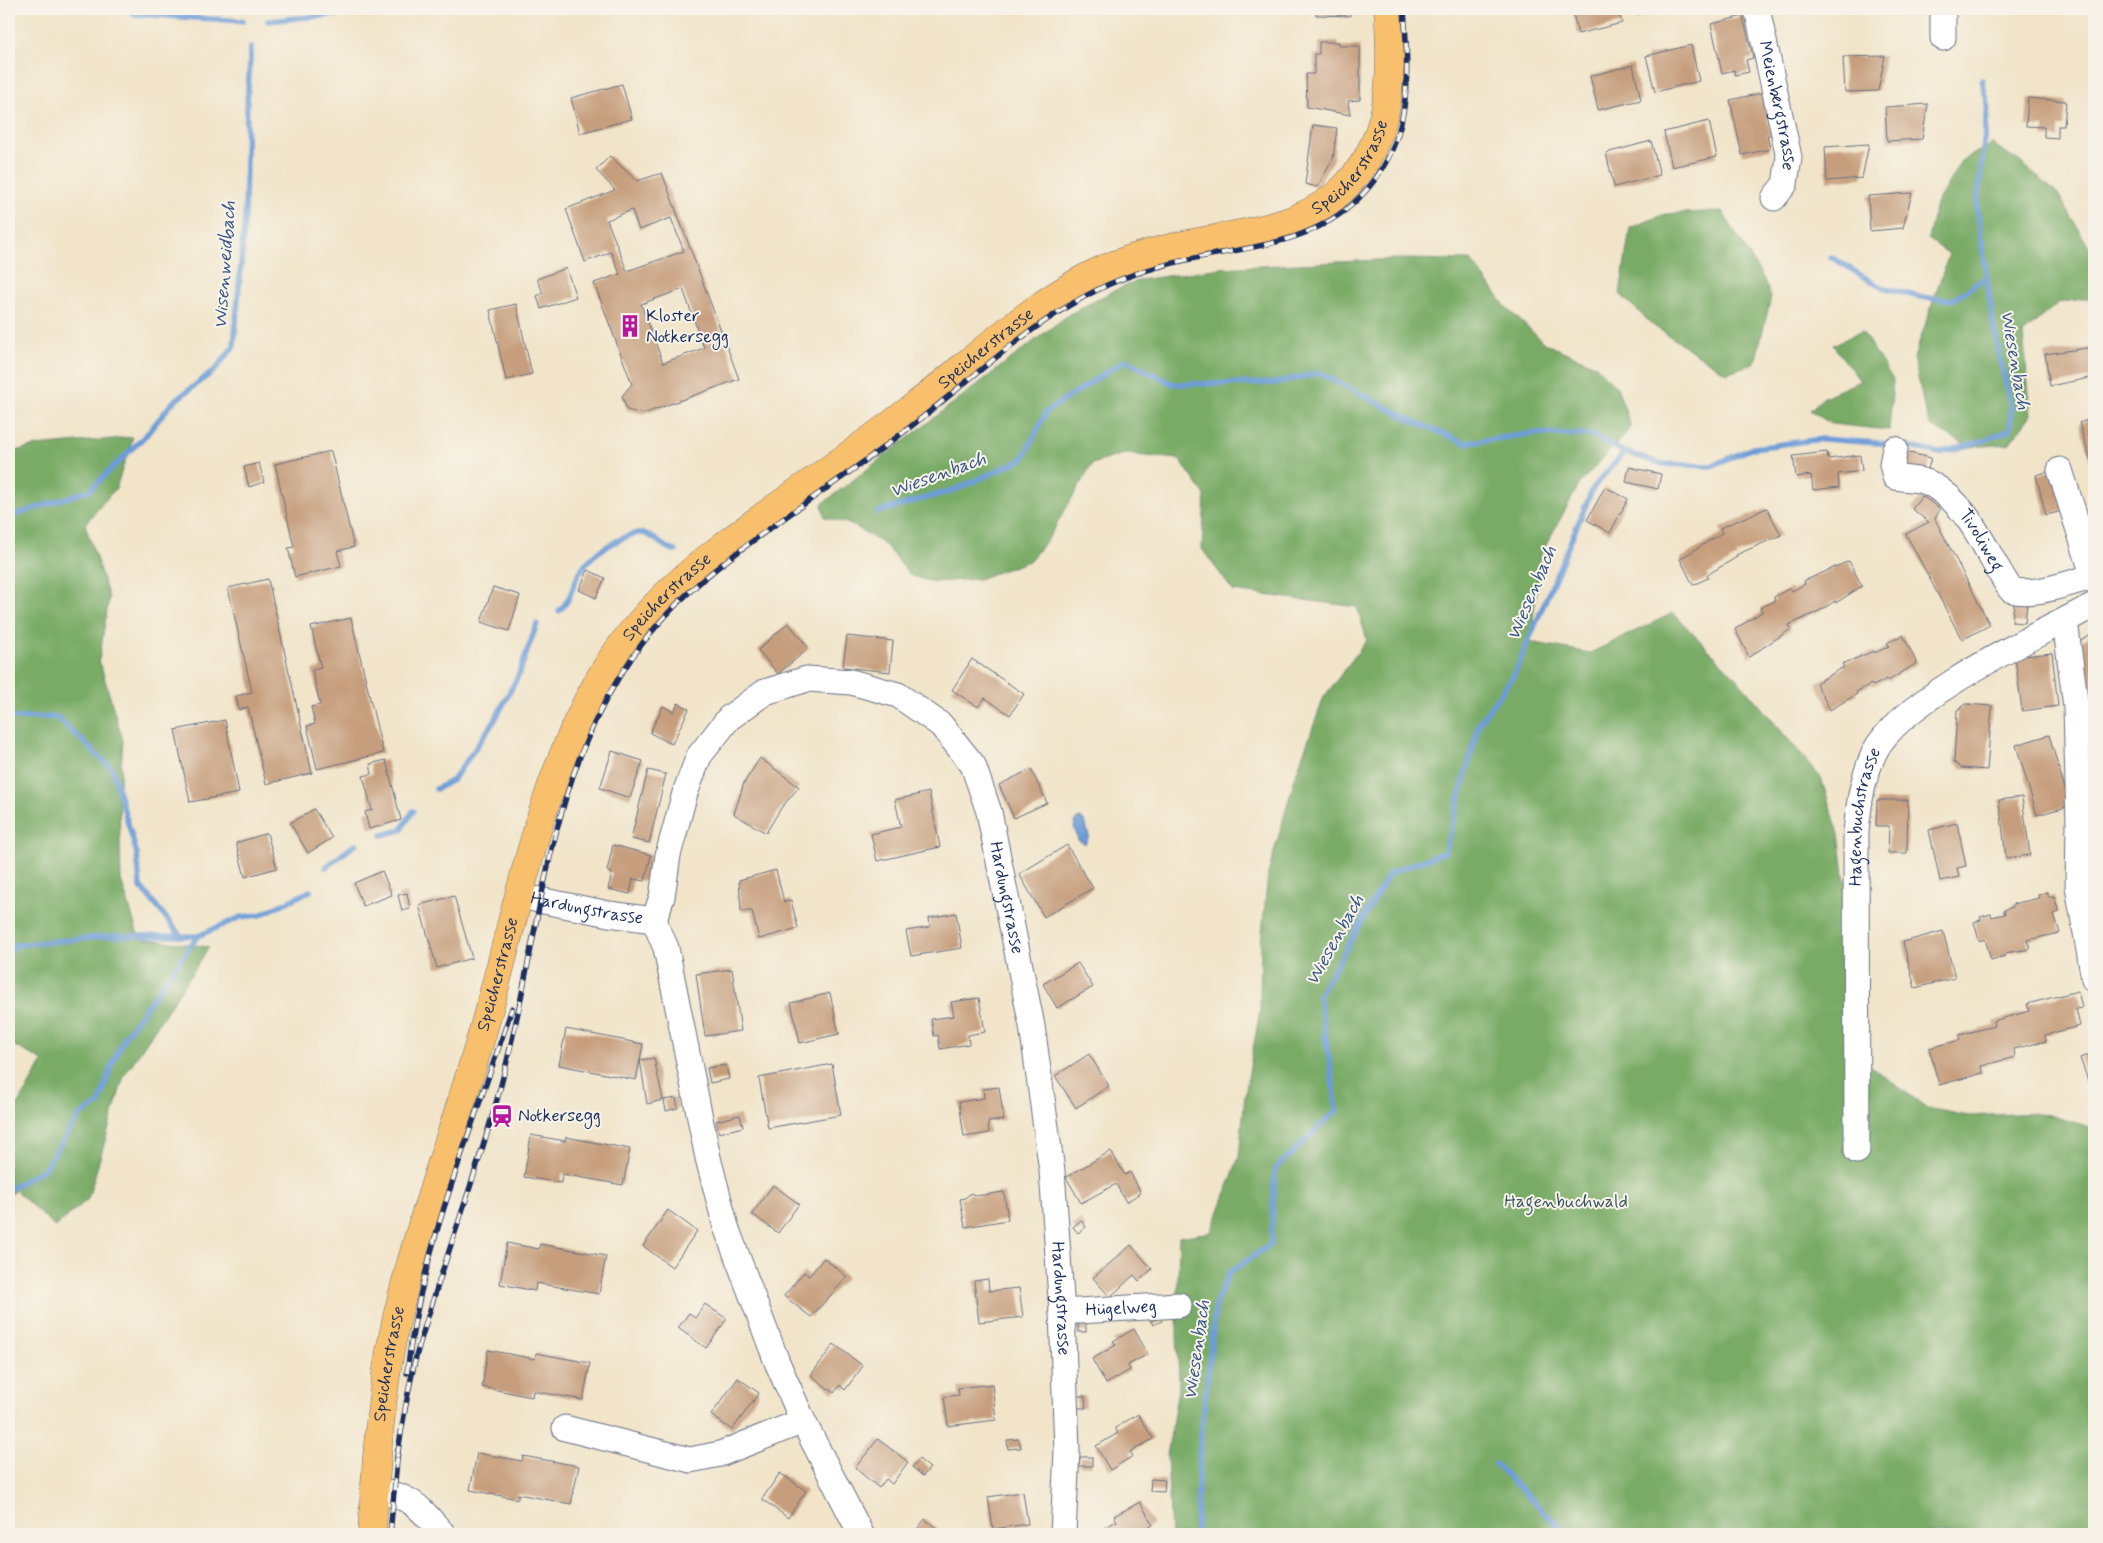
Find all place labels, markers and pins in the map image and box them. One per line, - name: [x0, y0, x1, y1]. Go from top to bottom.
- place label: Kloster Notkersegg: [646, 304, 729, 350]
- building icon: Kloster Notkersegg: [617, 313, 643, 339]
- station icon: Notkersegg: [489, 1103, 515, 1129]
- place label: Notkersegg: [518, 1104, 601, 1129]

